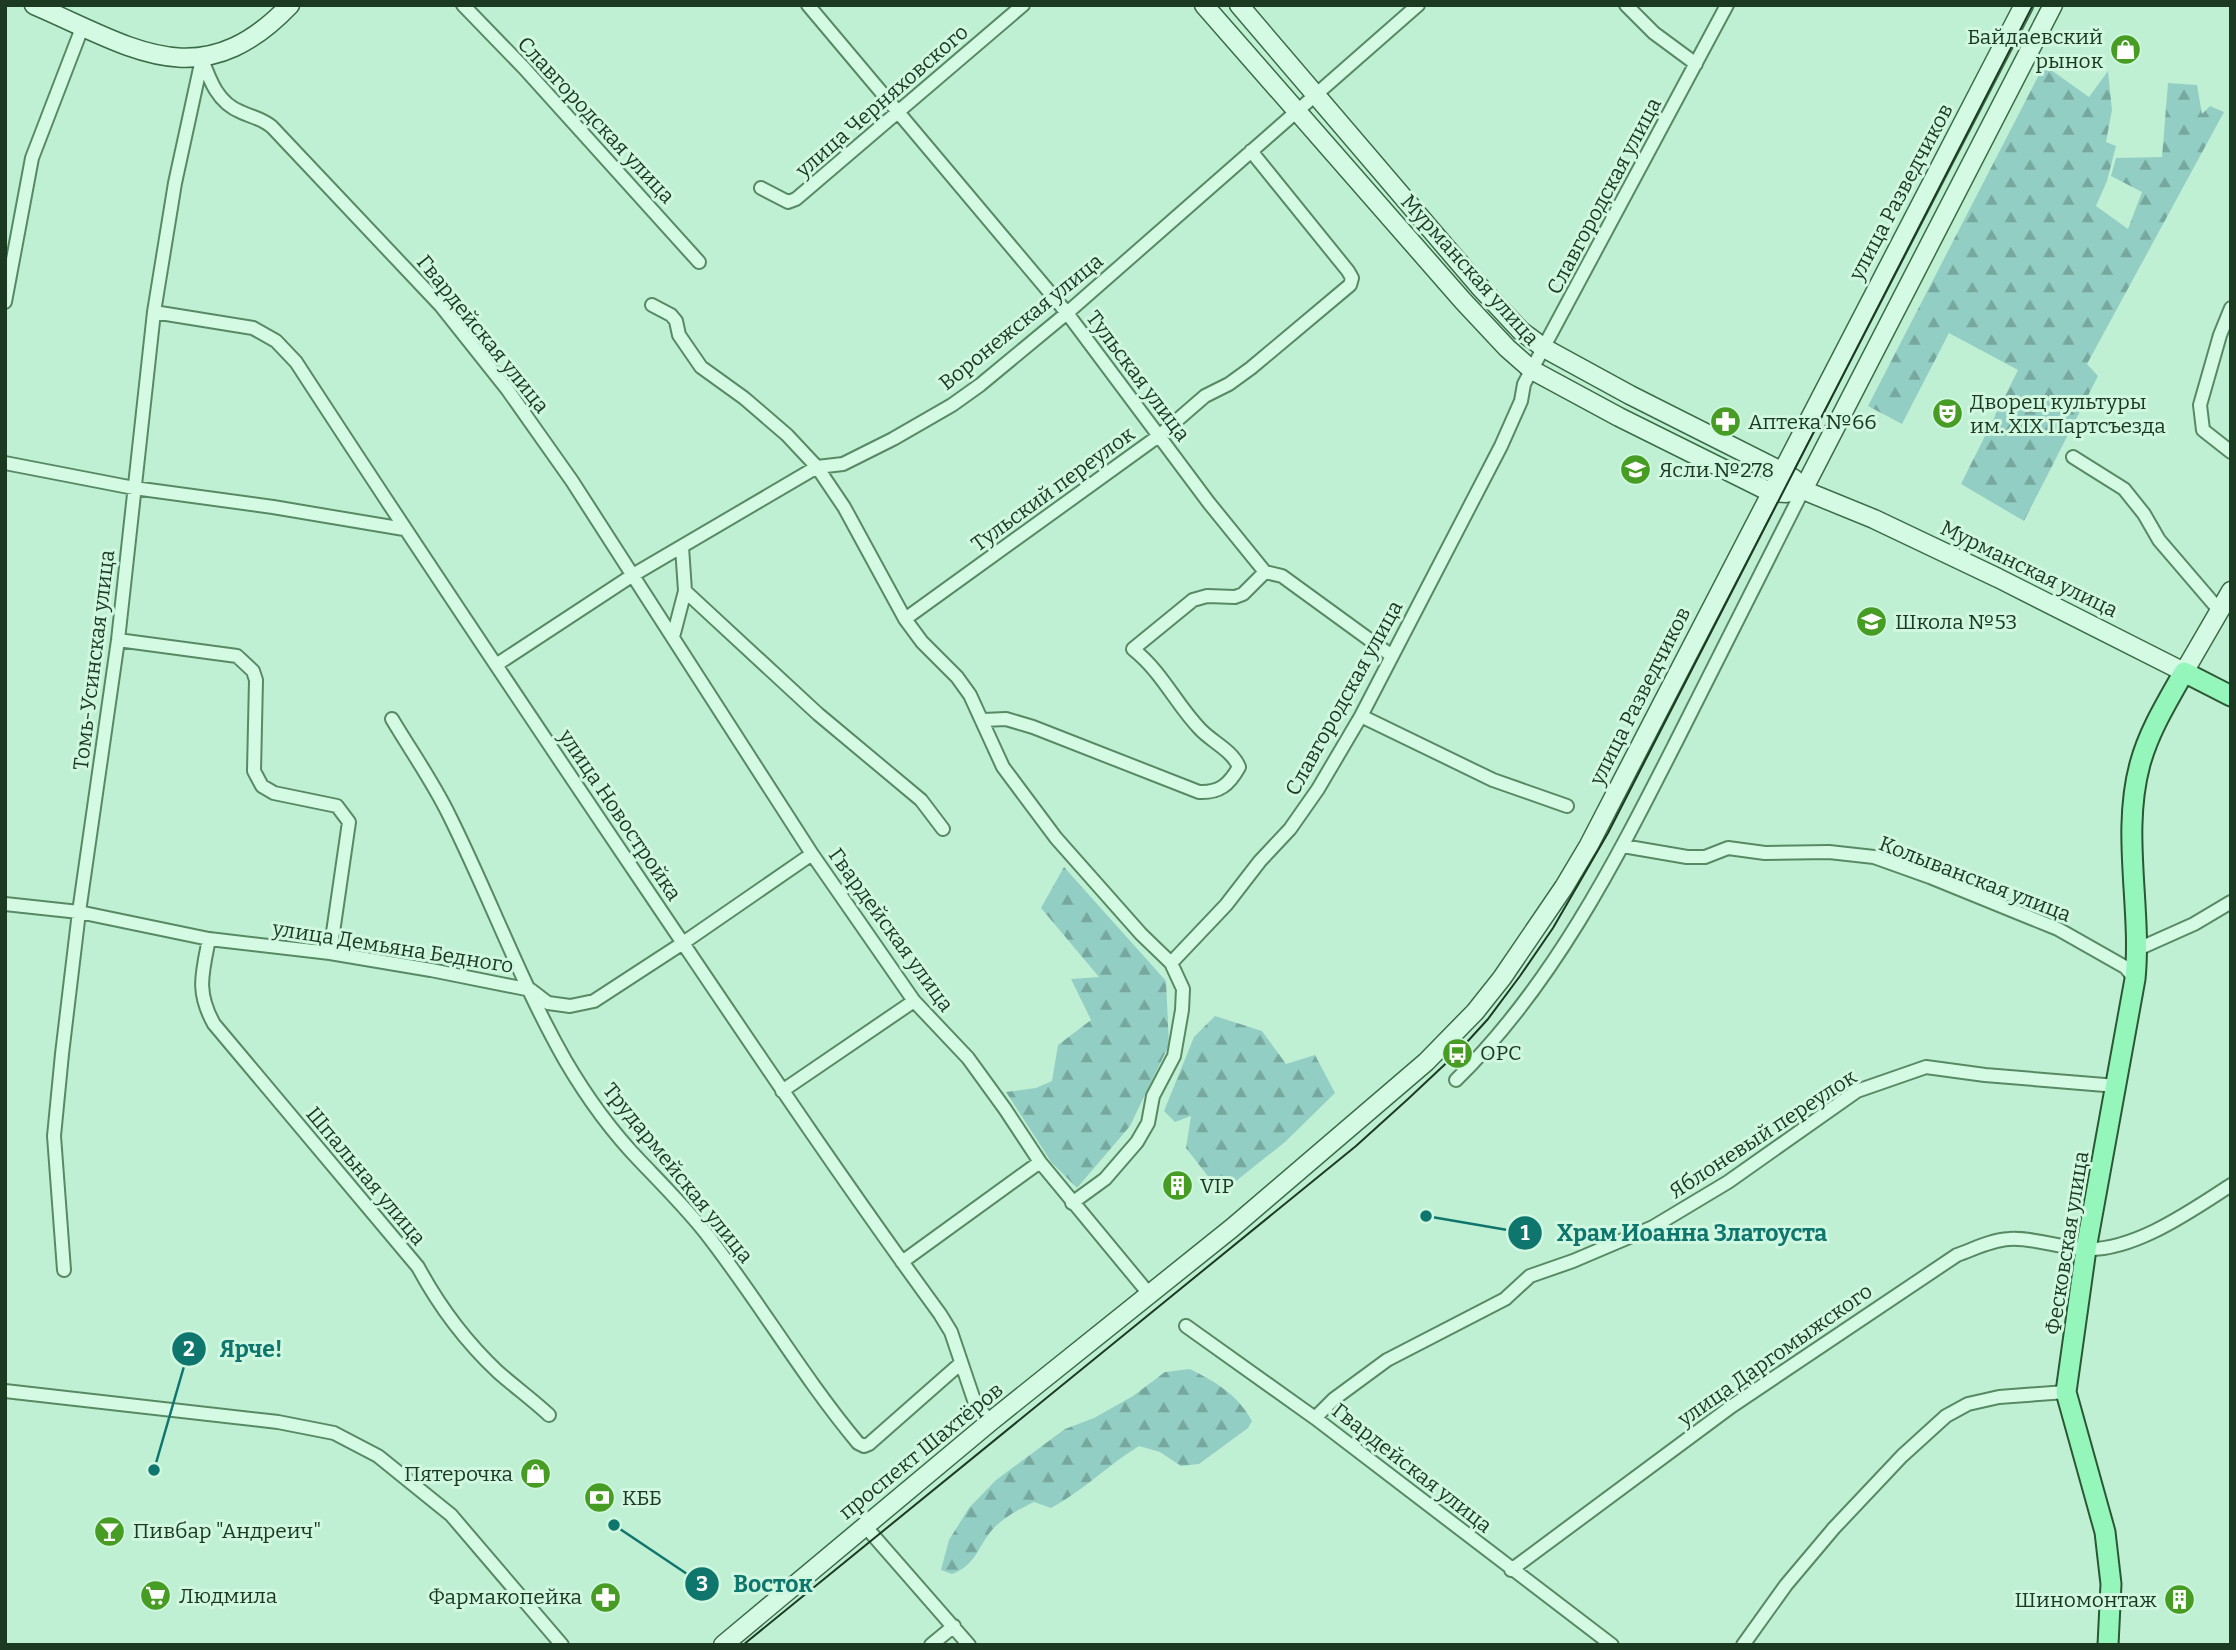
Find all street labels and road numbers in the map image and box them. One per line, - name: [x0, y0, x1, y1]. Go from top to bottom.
- street label: улица Черняховского: [790, 19, 974, 184]
- street label: Славгородская улица: [512, 31, 681, 209]
- street label: Славгородская улица: [1541, 93, 1667, 299]
- street label: улица Разведчиков: [1843, 99, 1959, 286]
- street label: Мурманская улица: [1395, 189, 1545, 351]
- street label: Воронежская улица: [934, 248, 1109, 396]
- street label: Гвардейская улица: [411, 250, 555, 419]
- street label: Тульская улица: [1080, 306, 1196, 447]
- street label: Тульский переулок: [966, 421, 1140, 557]
- street label: Мурманская улица: [1936, 515, 2122, 623]
- street label: Томь-Усинская улица: [68, 548, 120, 772]
- street label: Славгородская улица: [1280, 596, 1409, 800]
- street label: улица Разведчиков: [1583, 603, 1696, 790]
- street label: улица Новостройка: [552, 723, 687, 906]
- street label: Колыванская улица: [1875, 830, 2075, 928]
- street label: Гвардейская улица: [823, 843, 959, 1017]
- street label: улица Демьяна Бедного: [270, 915, 515, 979]
- street label: Яблоневый переулок: [1664, 1063, 1862, 1204]
- street label: Трудармейская улица: [597, 1078, 759, 1269]
- street label: Шпальная улица: [300, 1101, 432, 1251]
- street label: Фесковская улица: [2040, 1149, 2094, 1337]
- street label: улица Даргомыжского: [1672, 1278, 1877, 1433]
- street label: проспект Шахтёров: [834, 1377, 1008, 1525]
- street label: Гвардейская улица: [1327, 1397, 1498, 1539]

